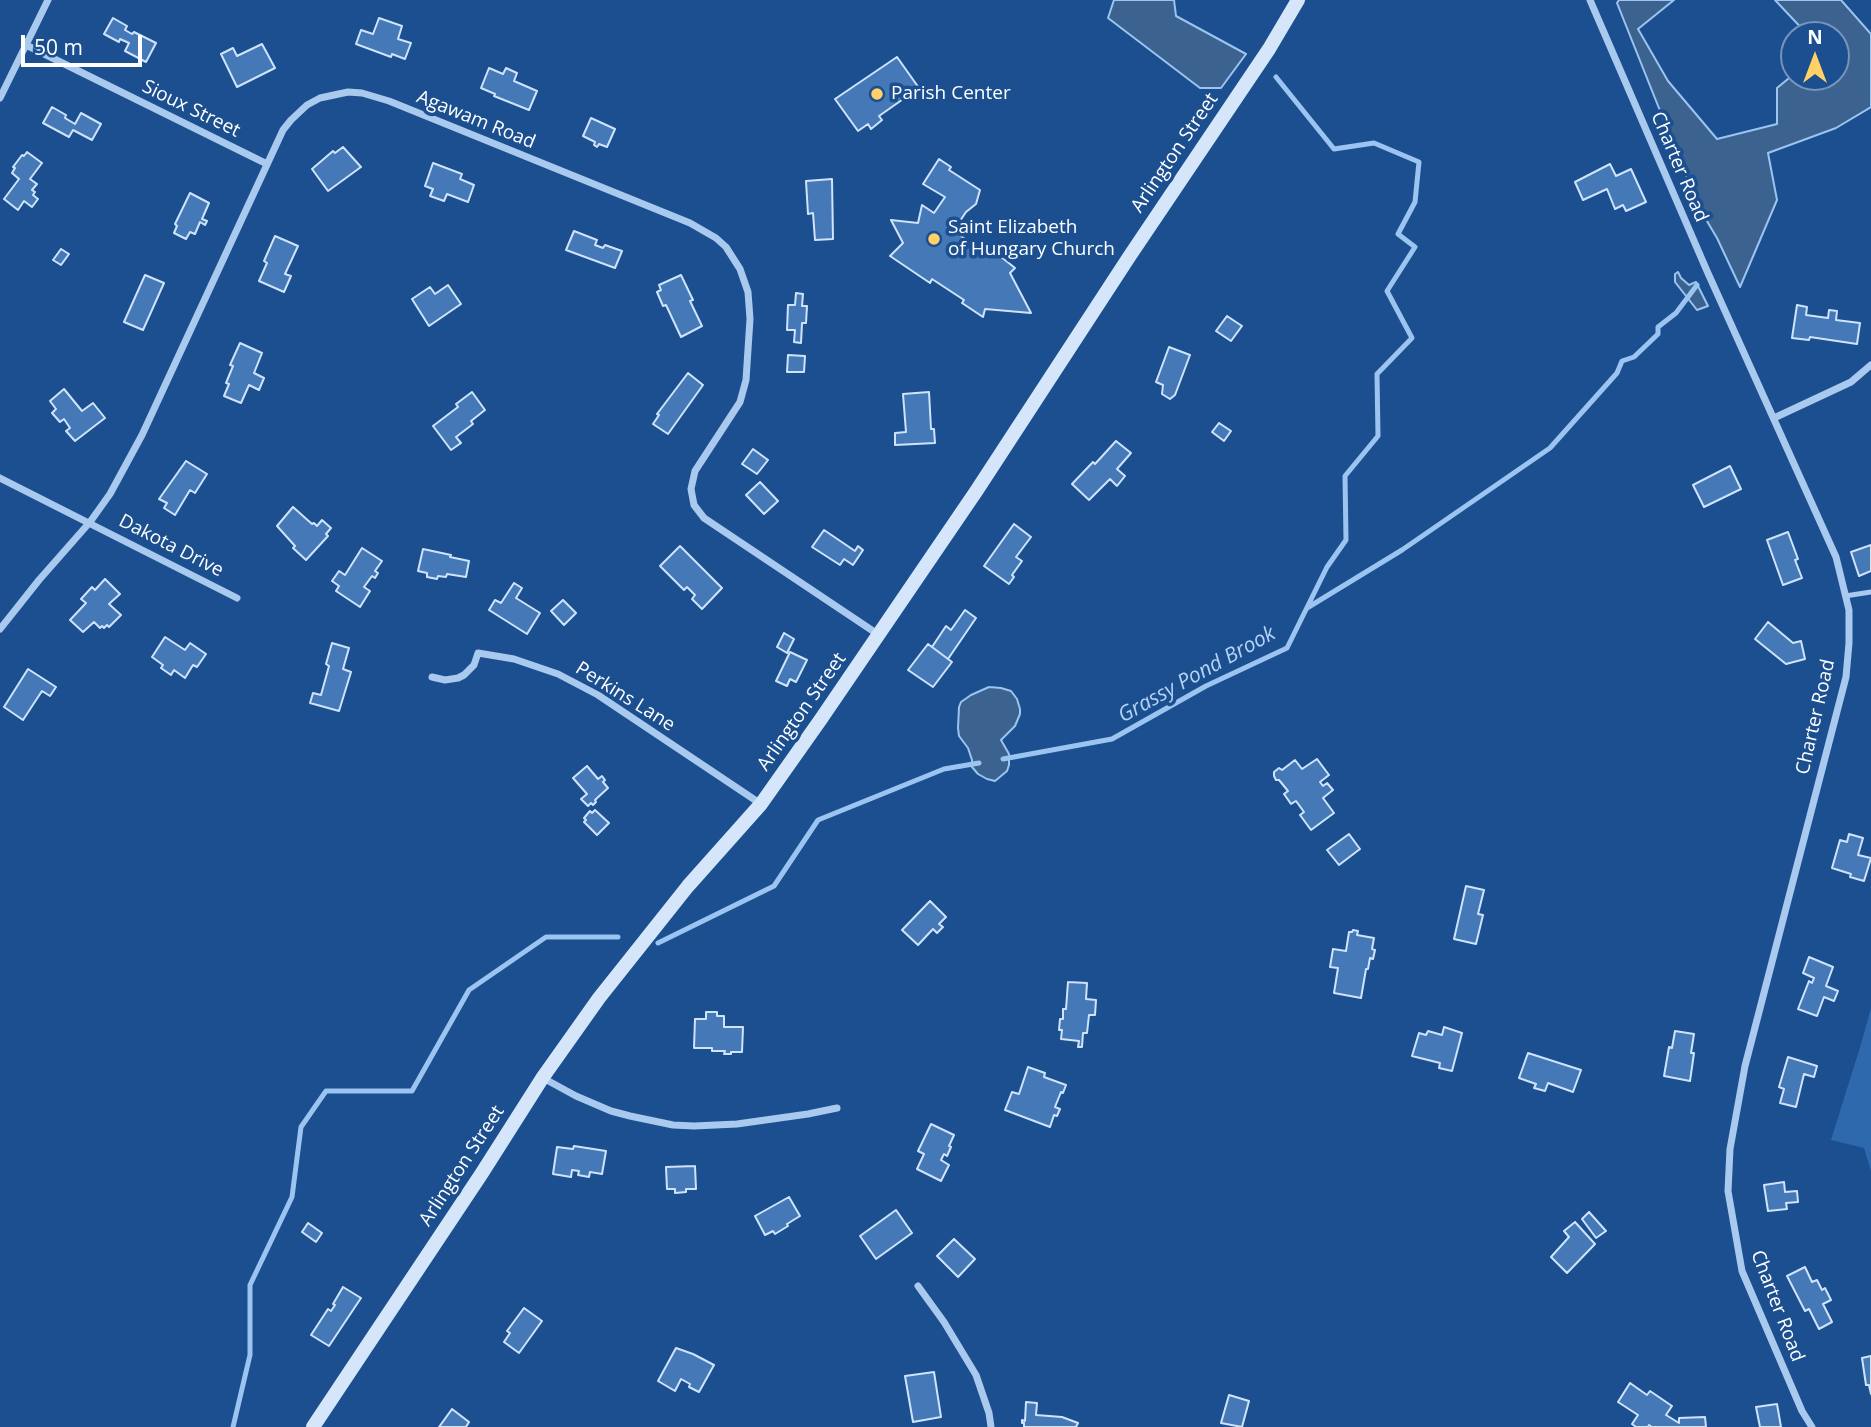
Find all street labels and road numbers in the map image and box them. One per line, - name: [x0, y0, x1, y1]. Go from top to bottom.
- street label: Sioux Street: [138, 75, 244, 143]
- street label: Agawam Road: [413, 86, 539, 154]
- street label: Arlington Street: [1127, 89, 1223, 217]
- street label: Charter Road: [1646, 109, 1712, 225]
- street label: Dakota Drive: [115, 510, 227, 582]
- street label: Arlington Street: [753, 648, 851, 776]
- street label: Perkins Lane: [571, 657, 679, 737]
- street label: Charter Road: [1792, 657, 1840, 777]
- street label: Arlington Street: [415, 1101, 509, 1231]
- street label: Charter Road: [1745, 1247, 1809, 1365]

